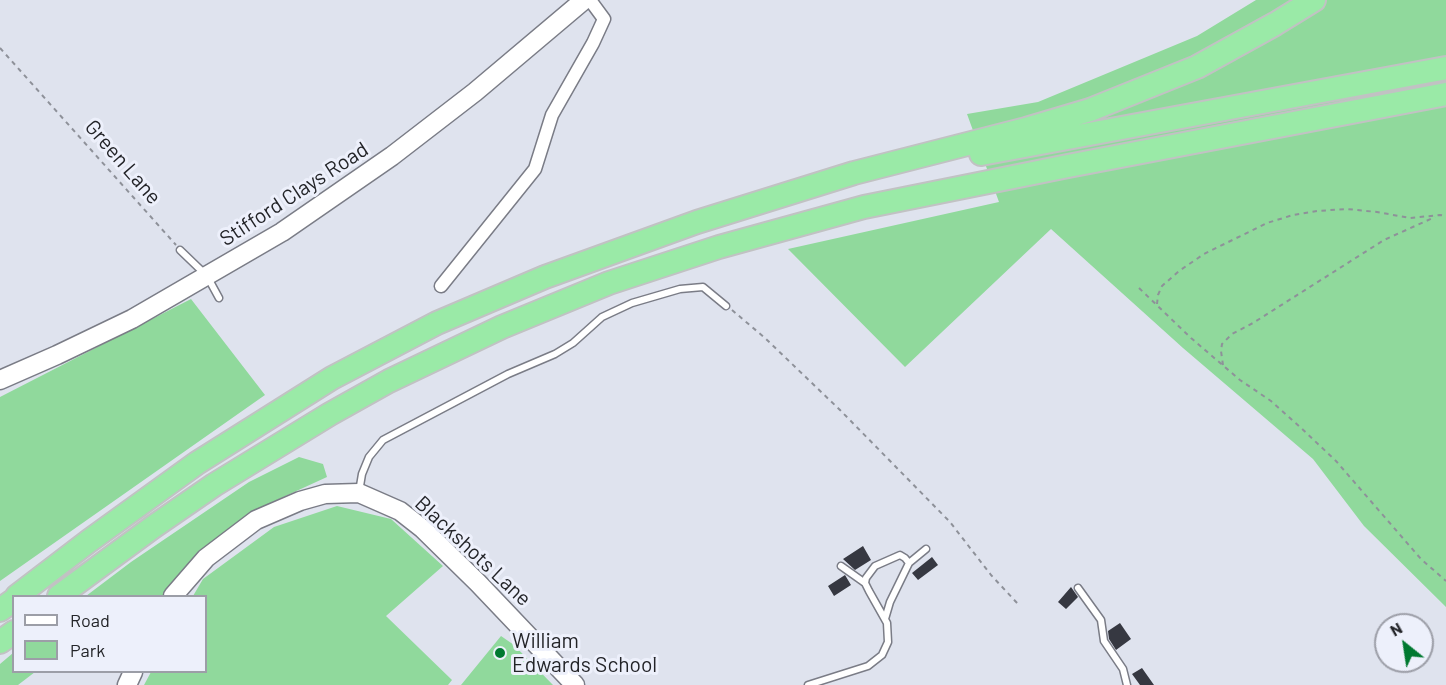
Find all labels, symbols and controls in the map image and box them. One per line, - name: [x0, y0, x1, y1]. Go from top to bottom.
- street label: Green Lane: [80, 115, 166, 209]
- street label: Stifford Clays Road: [215, 137, 373, 251]
- street label: Blackshots Lane: [410, 491, 536, 611]
- legend: [12, 595, 207, 673]
- text: Road: [70, 609, 110, 631]
- north arrow: [1374, 613, 1434, 673]
- text: N: [1386, 618, 1405, 640]
- place label: William Edwards School: [512, 628, 657, 678]
- text: Park: [70, 639, 105, 661]
- marker: William Edwards School: [493, 646, 507, 660]

